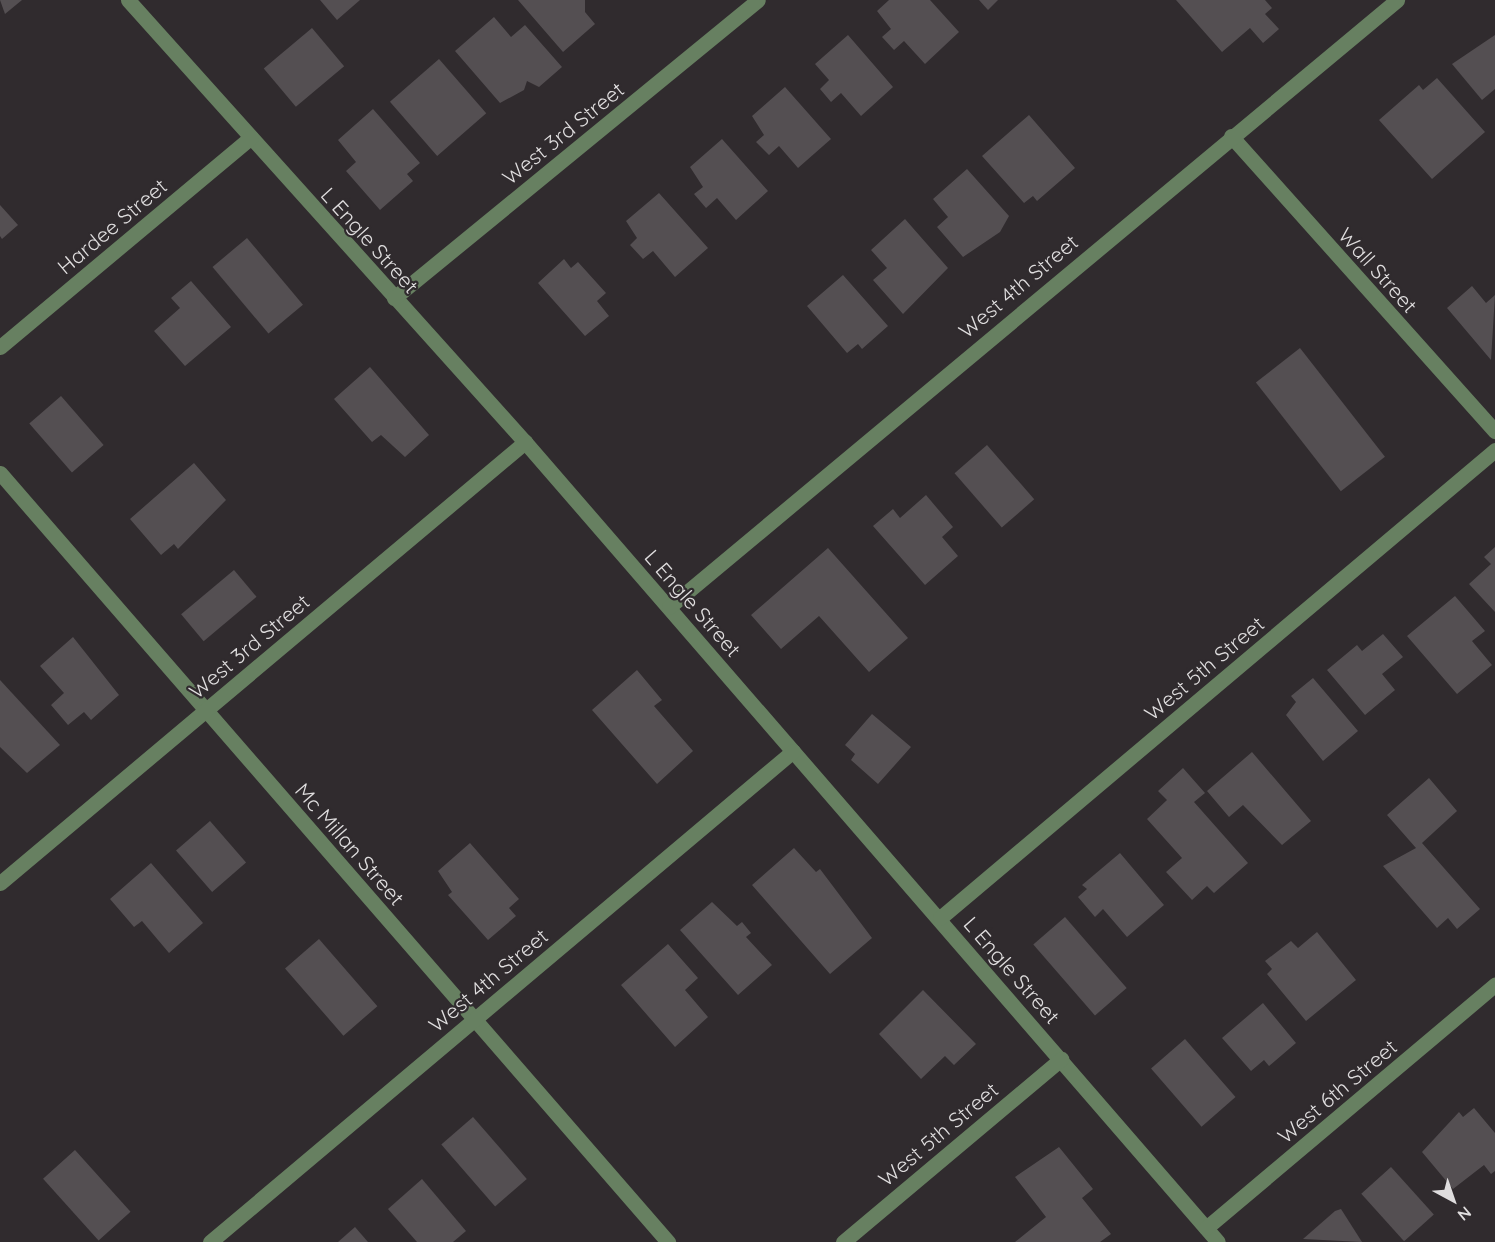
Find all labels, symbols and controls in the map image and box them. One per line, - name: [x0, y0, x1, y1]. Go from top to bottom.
- street label: West 3rd Street: [497, 76, 629, 190]
- street label: Hardee Street: [52, 173, 172, 279]
- street label: L Engle Street: [316, 182, 424, 298]
- street label: Wall Street: [1333, 222, 1423, 318]
- street label: West 4th Street: [953, 229, 1083, 343]
- street label: L Engle Street: [640, 544, 746, 662]
- street label: West 3rd Street: [184, 588, 314, 704]
- street label: West 5th Street: [1139, 611, 1269, 725]
- street label: Mc Millan Street: [290, 778, 410, 910]
- street label: L Engle Street: [959, 911, 1065, 1029]
- street label: West 4th Street: [423, 923, 553, 1037]
- street label: West 6th Street: [1272, 1034, 1402, 1148]
- street label: West 5th Street: [873, 1077, 1003, 1191]
- north arrow: [1423, 1170, 1483, 1230]
- text: N: [1454, 1202, 1476, 1225]

